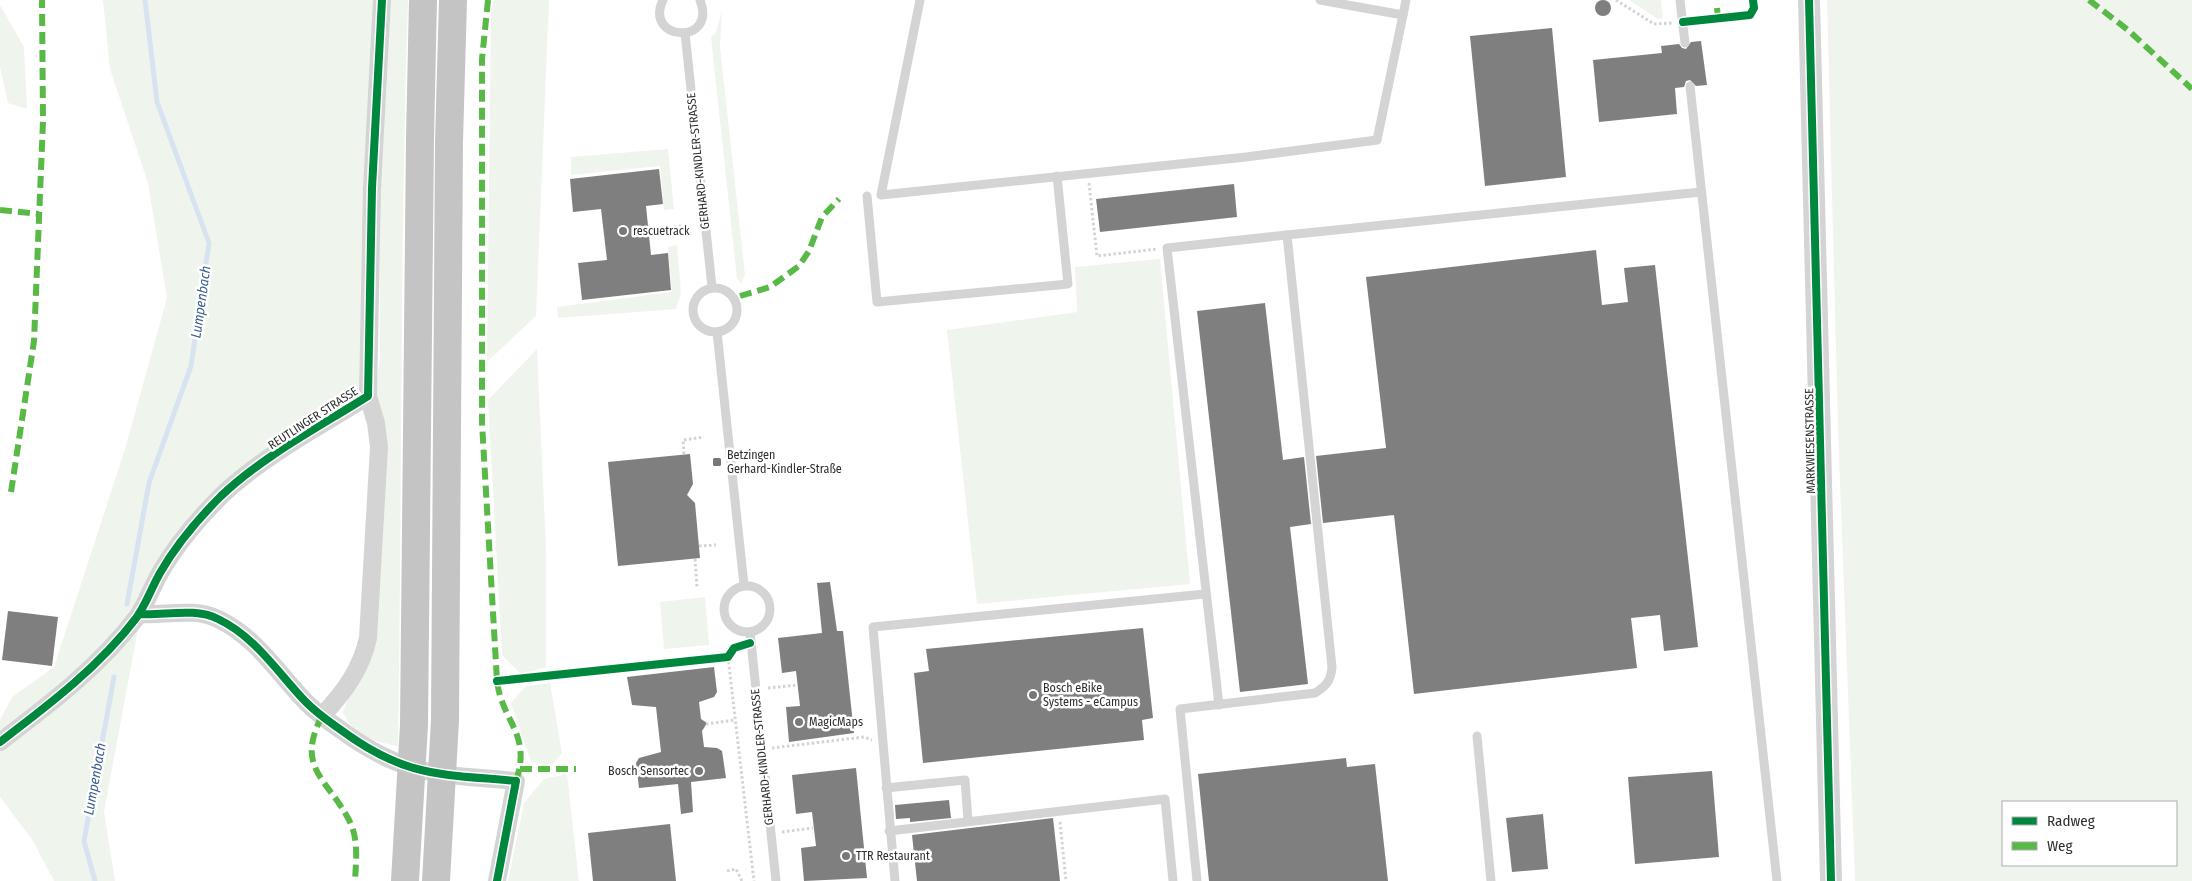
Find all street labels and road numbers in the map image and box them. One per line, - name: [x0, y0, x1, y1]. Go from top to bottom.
- street label: GERHARD-KINDLER-STRASSE: [684, 92, 712, 230]
- street label: REUTLINGER STRASSE: [266, 384, 361, 452]
- street label: MARKWIESENSTRASSE: [1802, 388, 1818, 494]
- street label: GERHARD-KINDLER-STRASSE: [748, 688, 776, 826]

